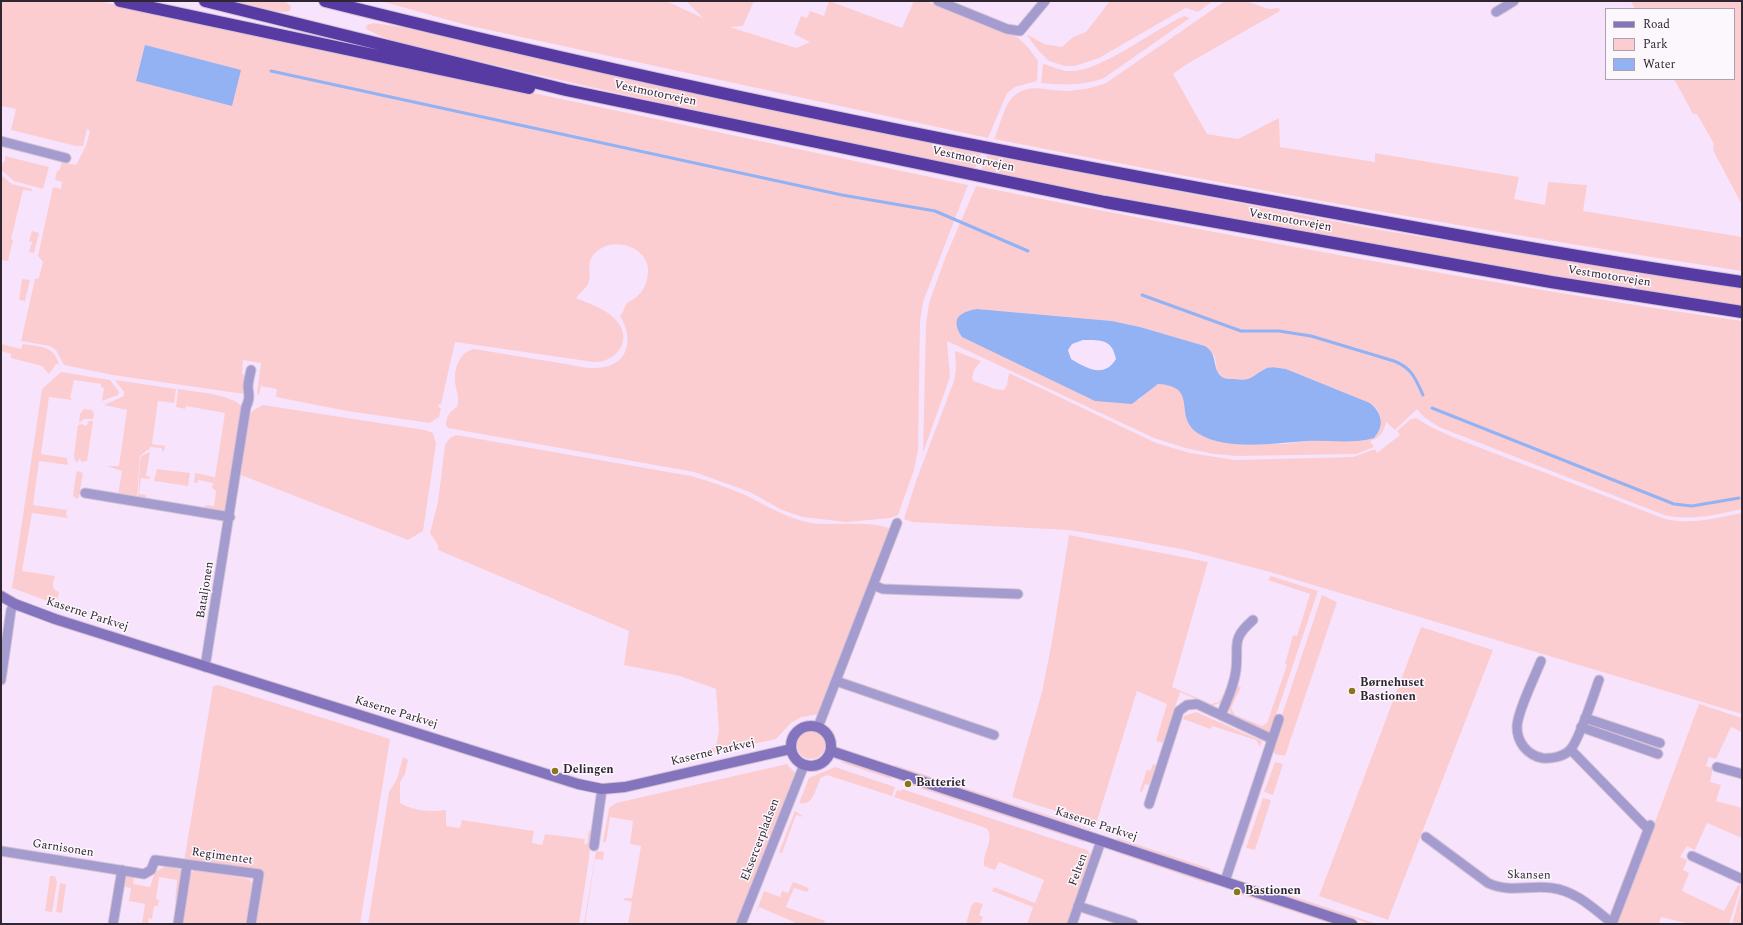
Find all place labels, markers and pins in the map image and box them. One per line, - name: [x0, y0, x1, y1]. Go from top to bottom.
- place label: Børnehuset Bastionen: [1360, 677, 1424, 705]
- marker: Børnehuset Bastionen: [1347, 686, 1357, 696]
- place label: Delingen: [563, 764, 614, 778]
- marker: Delingen: [550, 766, 560, 776]
- place label: Batteriet: [916, 777, 966, 791]
- marker: Batteriet: [903, 779, 913, 789]
- place label: Bastionen: [1245, 885, 1301, 899]
- marker: Bastionen: [1232, 887, 1242, 897]

